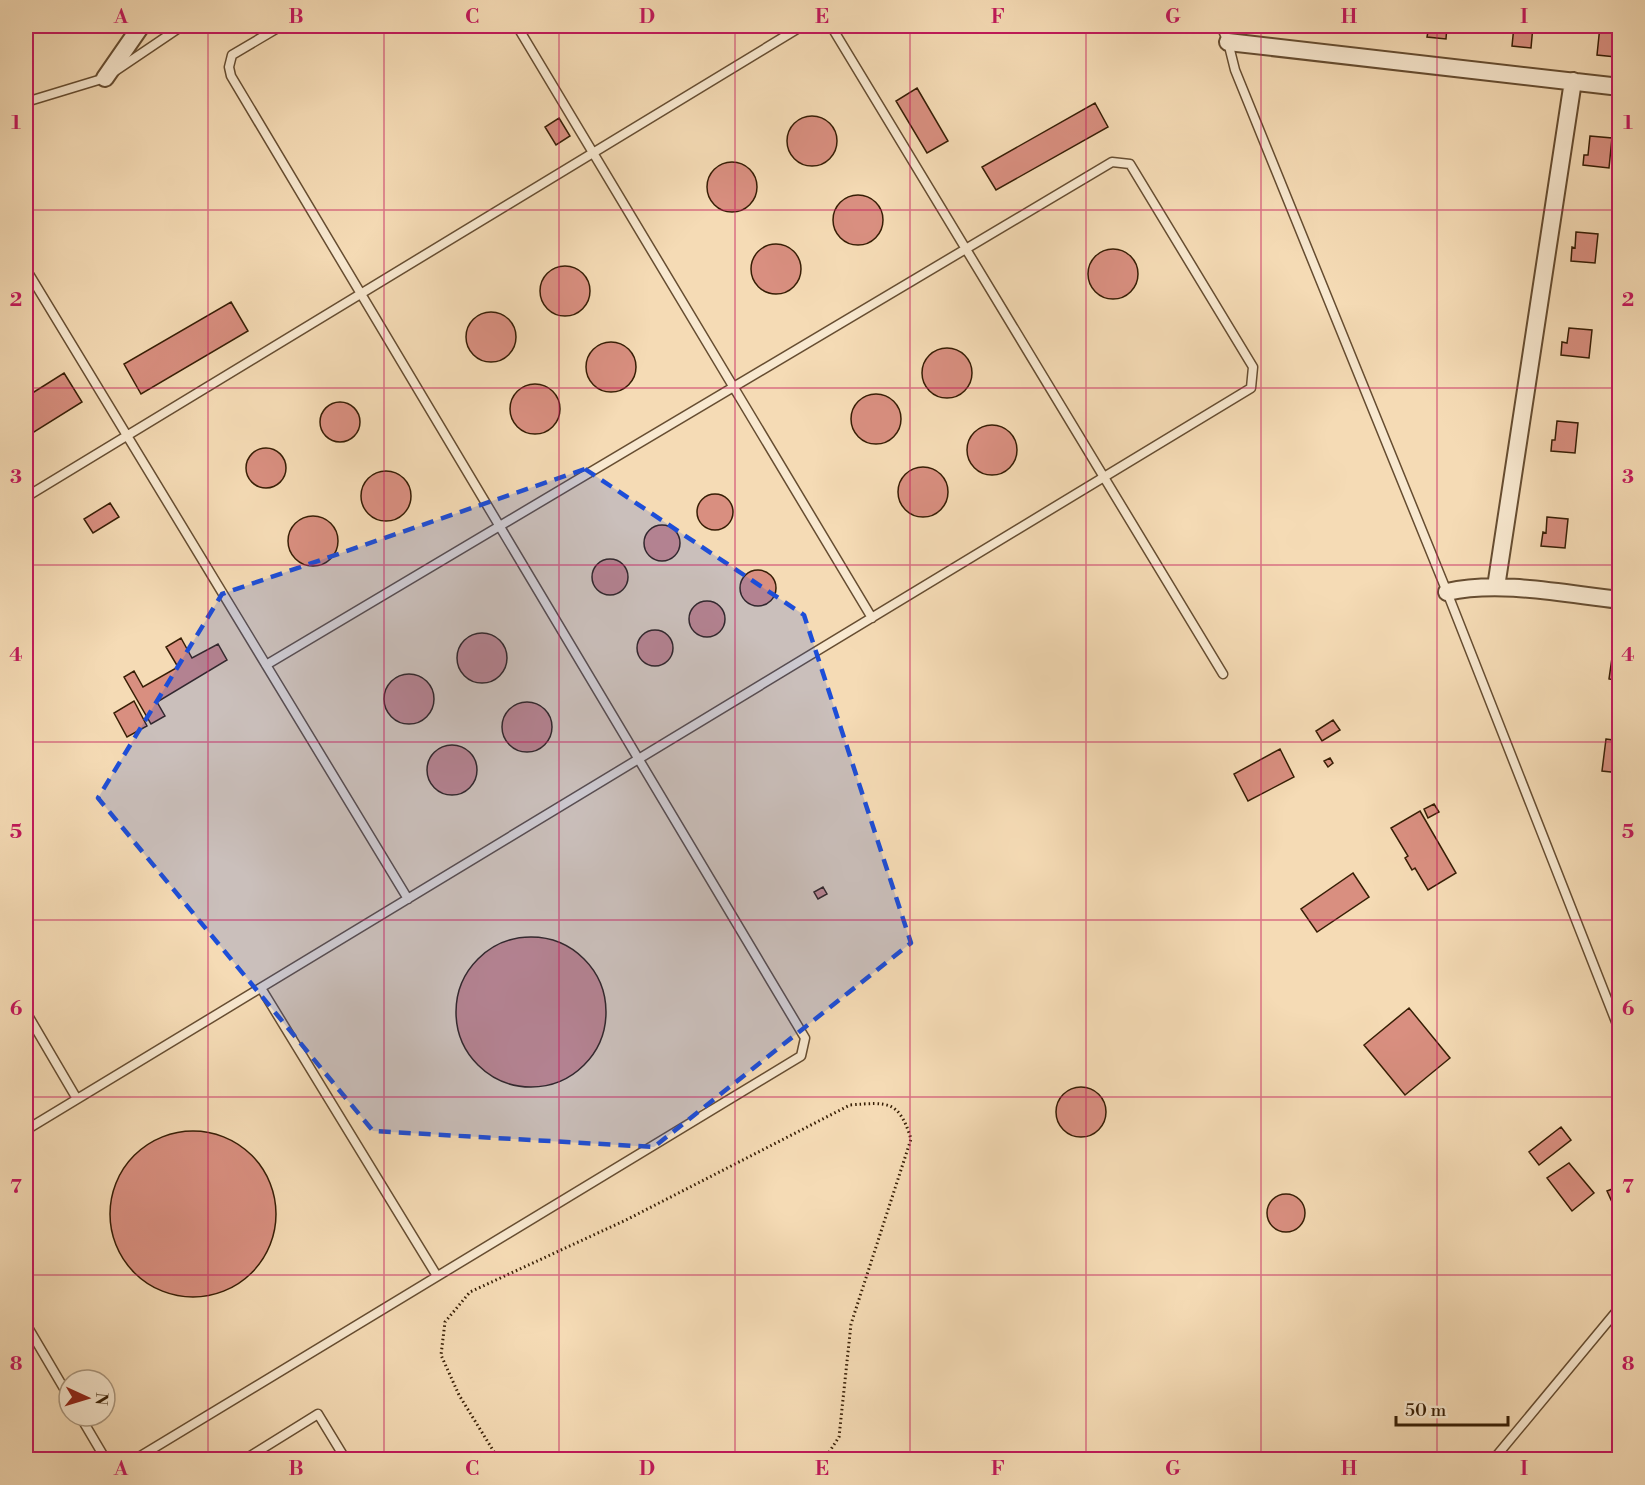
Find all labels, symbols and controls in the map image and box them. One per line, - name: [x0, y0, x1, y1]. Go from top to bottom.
- text: A: [113, 5, 129, 30]
- text: B: [288, 5, 304, 30]
- text: C: [465, 5, 479, 30]
- text: D: [639, 5, 655, 30]
- text: E: [815, 5, 829, 30]
- text: F: [991, 5, 1005, 30]
- text: G: [1165, 5, 1181, 30]
- text: H: [1341, 5, 1358, 30]
- text: I: [1520, 5, 1528, 30]
- text: 1: [11, 111, 21, 136]
- text: 1: [1623, 111, 1633, 136]
- text: 2: [10, 288, 22, 313]
- text: 2: [1622, 288, 1634, 313]
- text: 3: [10, 465, 22, 490]
- text: 3: [1622, 465, 1634, 490]
- text: 4: [9, 643, 23, 668]
- text: 4: [1621, 643, 1635, 668]
- text: 5: [10, 820, 22, 845]
- text: 5: [1622, 820, 1634, 845]
- text: 6: [10, 997, 23, 1022]
- text: 6: [1622, 997, 1635, 1022]
- text: 7: [10, 1175, 22, 1200]
- text: 7: [1622, 1175, 1634, 1200]
- text: 8: [10, 1352, 23, 1377]
- text: 8: [1622, 1352, 1635, 1377]
- north arrow: [57, 1368, 117, 1428]
- scale bar: [1396, 1389, 1508, 1427]
- text: N: [91, 1392, 111, 1406]
- text: 50 m: [1405, 1399, 1447, 1422]
- text: A: [113, 1457, 129, 1482]
- text: B: [288, 1457, 304, 1482]
- text: C: [465, 1457, 479, 1482]
- text: D: [639, 1457, 655, 1482]
- text: E: [815, 1457, 829, 1482]
- text: F: [991, 1457, 1005, 1482]
- text: G: [1165, 1457, 1181, 1482]
- text: H: [1341, 1457, 1358, 1482]
- text: I: [1520, 1457, 1528, 1482]

